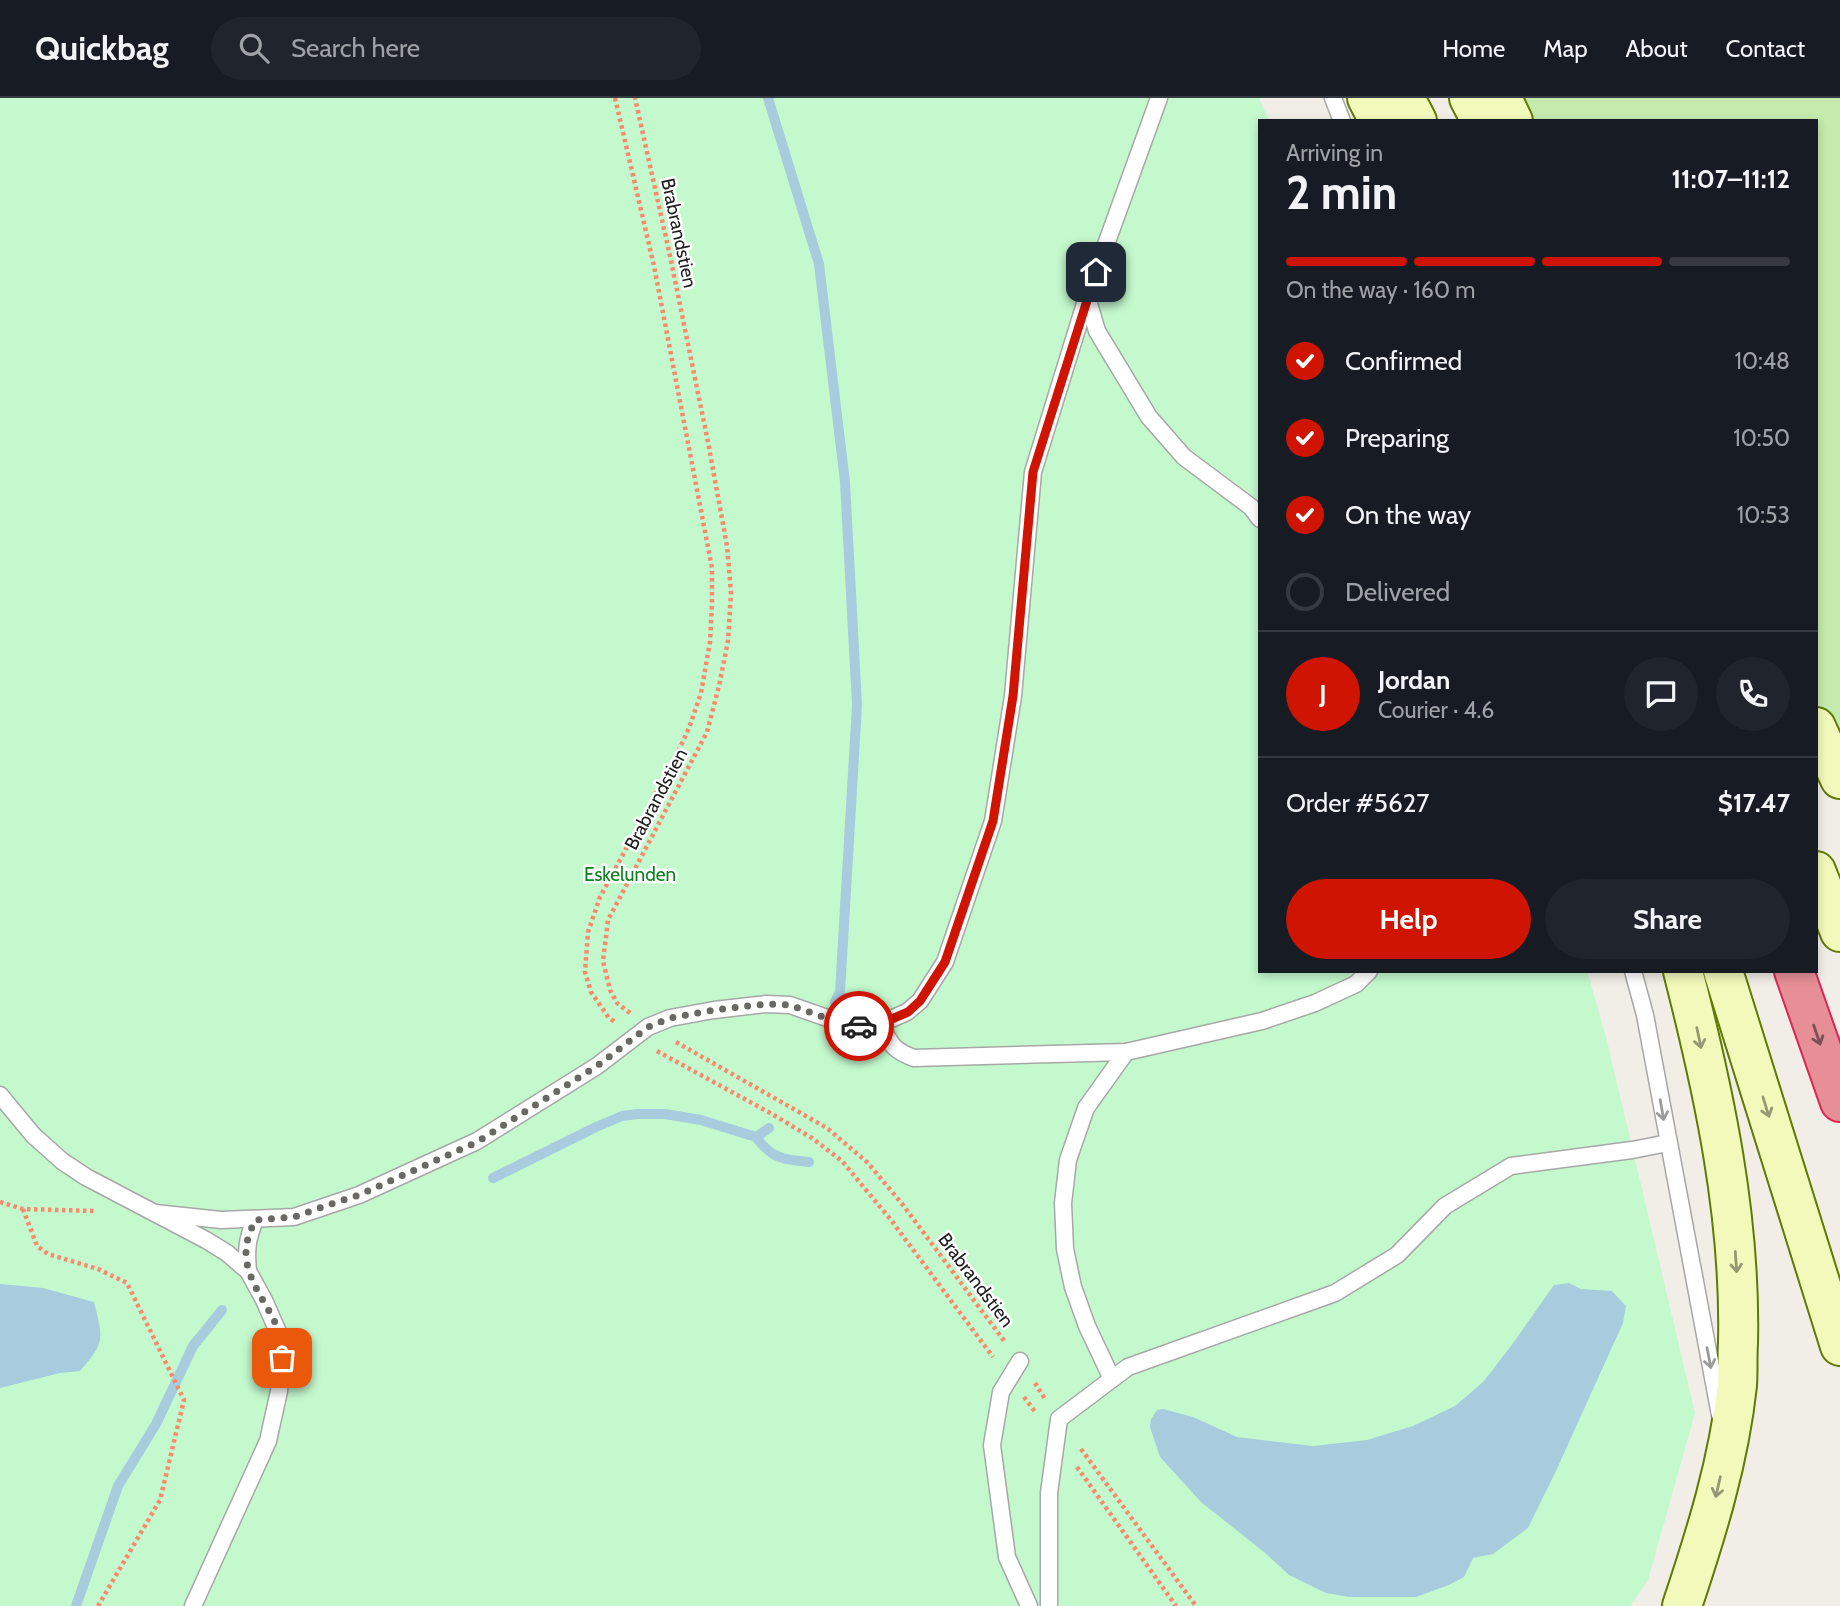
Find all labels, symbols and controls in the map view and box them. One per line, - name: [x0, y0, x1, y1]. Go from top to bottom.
- search box: [211, 17, 701, 80]
- text: Quickbag: [35, 28, 169, 68]
- icon: search: [235, 29, 273, 67]
- text: Search here: [291, 32, 420, 64]
- text: Home: [1442, 34, 1505, 63]
- text: Map: [1543, 34, 1588, 63]
- text: About: [1626, 34, 1688, 63]
- text: Contact: [1726, 34, 1805, 63]
- text: Arriving in: [1286, 139, 1383, 167]
- text: 11:07–11:12: [1671, 163, 1790, 195]
- text: 2 min: [1286, 165, 1397, 221]
- street label: Brabrandstien: [656, 176, 702, 290]
- pin: [1066, 242, 1126, 302]
- icon: home: [1077, 253, 1115, 291]
- text: On the way · 160 m: [1286, 276, 1475, 304]
- icon: check: [1286, 342, 1324, 380]
- text: Confirmed: [1345, 345, 1462, 377]
- text: 10:48: [1734, 347, 1790, 375]
- icon: check: [1286, 419, 1324, 457]
- text: Preparing: [1345, 422, 1449, 454]
- text: 10:50: [1733, 424, 1790, 452]
- icon: check: [1286, 496, 1324, 534]
- text: On the way: [1345, 499, 1471, 531]
- text: 10:53: [1737, 501, 1790, 529]
- text: Delivered: [1345, 576, 1450, 608]
- button: chat: [1624, 657, 1698, 731]
- button: phone: [1716, 657, 1790, 731]
- text: Jordan: [1378, 664, 1450, 696]
- text: J: [1319, 678, 1327, 710]
- text: Courier · 4.6: [1378, 696, 1494, 724]
- street label: Brabrandstien: [620, 744, 692, 854]
- text: Order #5627: [1286, 787, 1429, 819]
- text: $17.47: [1718, 787, 1790, 819]
- park label: Eskelunden: [584, 863, 676, 886]
- button: Help: [1286, 879, 1531, 959]
- button: Share: [1545, 879, 1790, 959]
- courier: [824, 991, 894, 1061]
- icon: car: [840, 1007, 878, 1045]
- one-way arrow: [1812, 1024, 1824, 1046]
- one-way arrow: [1693, 1026, 1707, 1049]
- one-way arrow: [1760, 1095, 1773, 1117]
- one-way arrow: [1656, 1098, 1669, 1121]
- street label: Brabrandstien: [933, 1229, 1019, 1331]
- one-way arrow: [1729, 1250, 1742, 1273]
- pin: [252, 1328, 312, 1388]
- icon: bag: [263, 1339, 301, 1377]
- one-way arrow: [1702, 1346, 1716, 1368]
- one-way arrow: [1711, 1476, 1724, 1498]

